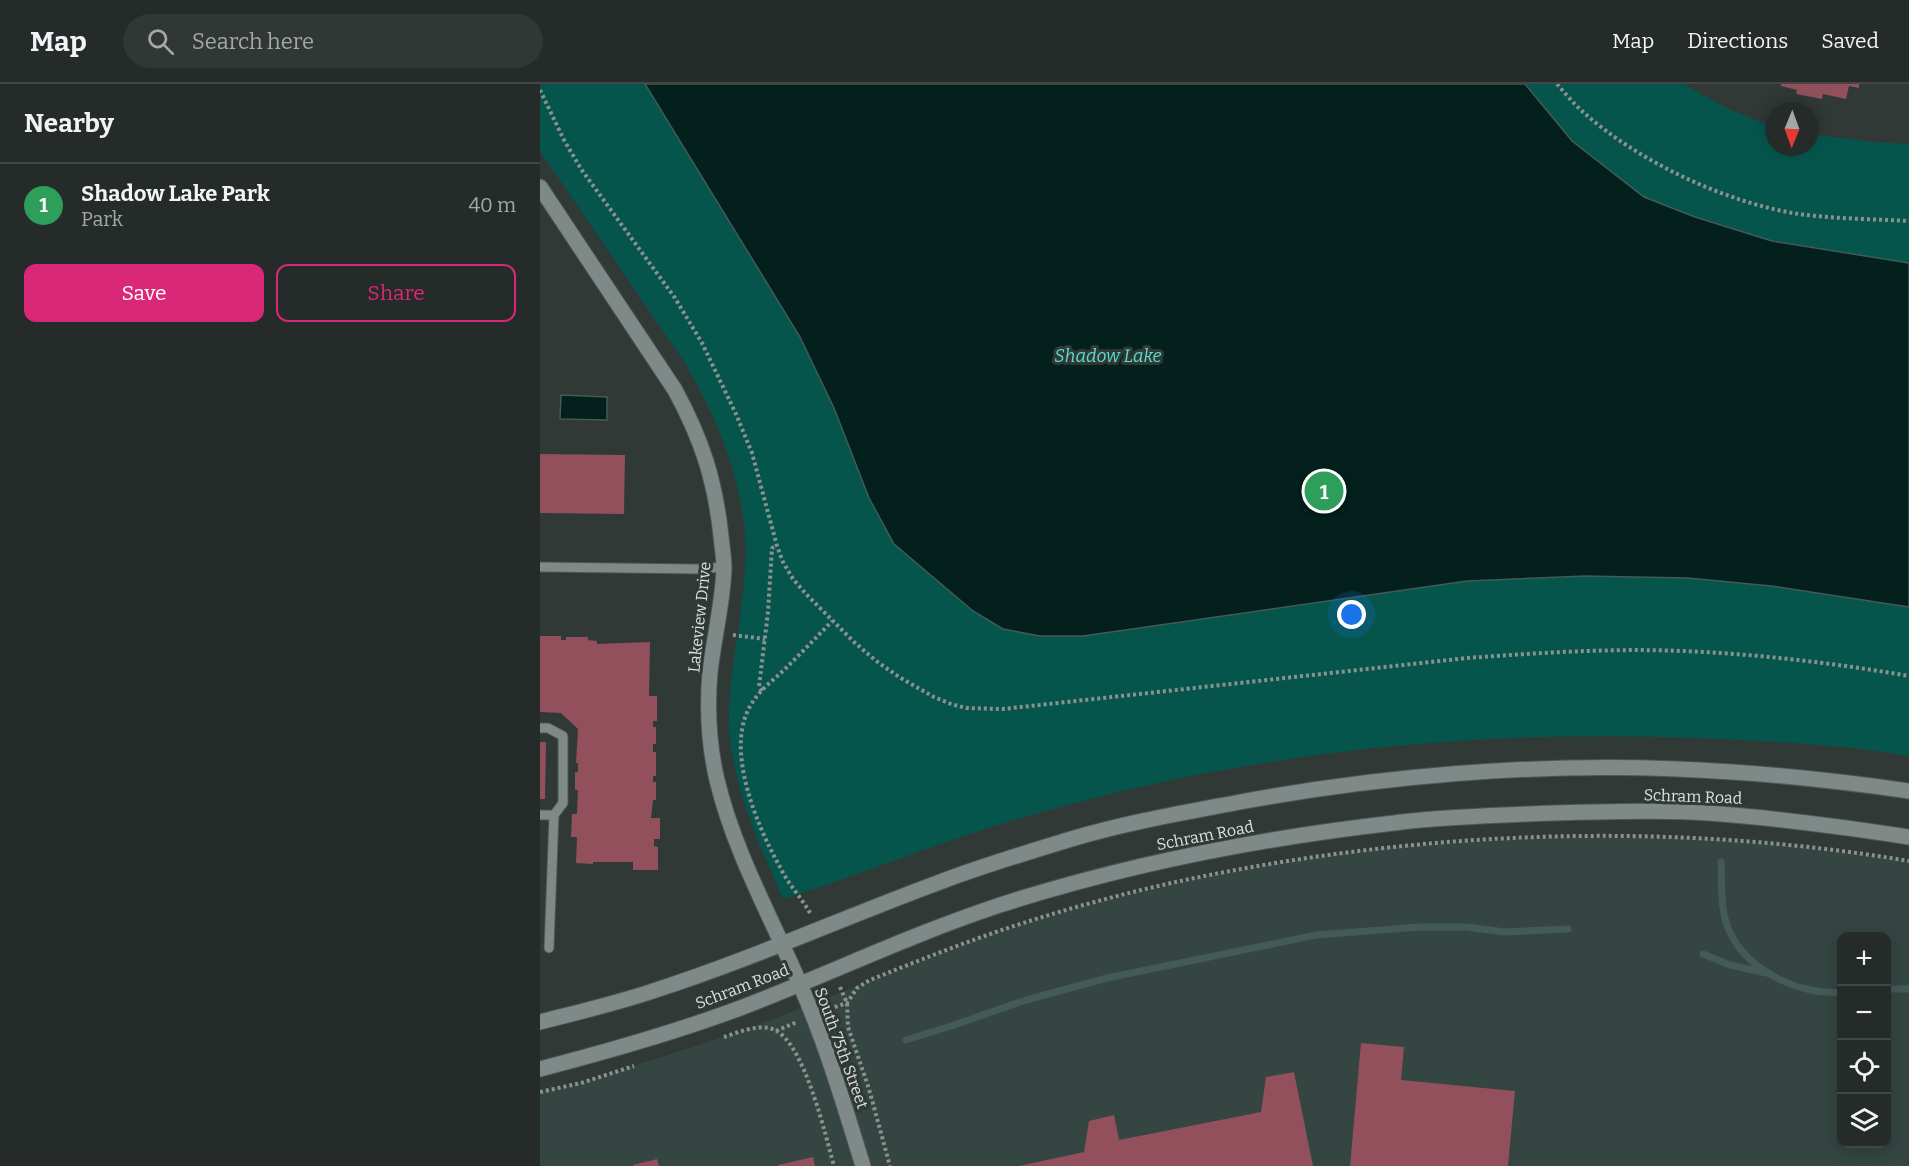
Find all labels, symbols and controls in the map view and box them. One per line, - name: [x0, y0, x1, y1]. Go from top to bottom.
- search box: [123, 14, 543, 68]
- text: Map: [30, 25, 87, 58]
- icon: search: [144, 25, 177, 58]
- text: Search here: [192, 28, 314, 55]
- text: Map: [1612, 28, 1654, 54]
- text: Directions: [1687, 28, 1788, 54]
- text: Saved: [1821, 28, 1879, 54]
- north arrow: [1765, 102, 1819, 156]
- text: Nearby: [24, 108, 114, 139]
- text: Shadow Lake Park: [81, 180, 270, 207]
- text: 1: [39, 193, 48, 217]
- text: 40 m: [468, 193, 516, 217]
- text: Park: [81, 207, 123, 231]
- button: Save: [24, 264, 264, 322]
- button: Share: [276, 264, 516, 322]
- water label: Shadow Lake: [1054, 345, 1162, 367]
- pin: 1: [1304, 468, 1344, 514]
- street label: Lakeview Drive: [684, 561, 715, 673]
- your location: [1337, 600, 1366, 629]
- street label: Schram Road: [1643, 785, 1743, 808]
- street label: Schram Road: [1155, 817, 1256, 854]
- map controls: [1837, 932, 1891, 1148]
- button: +: [1837, 932, 1891, 986]
- street label: Schram Road: [693, 960, 792, 1013]
- street label: South 75th Street: [811, 985, 872, 1112]
- button: −: [1837, 986, 1891, 1040]
- button: locate: [1837, 1040, 1891, 1094]
- button: layers: [1837, 1094, 1891, 1148]

